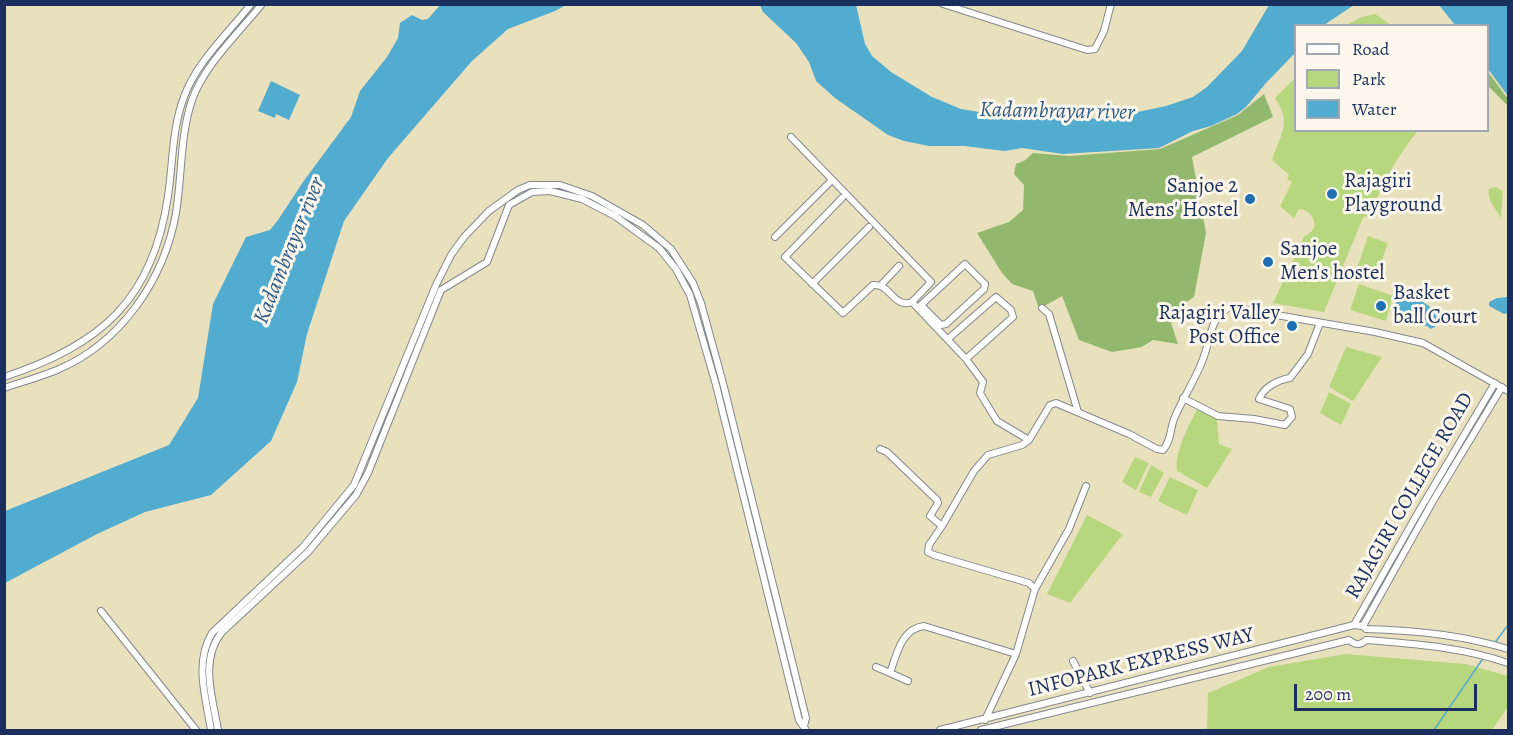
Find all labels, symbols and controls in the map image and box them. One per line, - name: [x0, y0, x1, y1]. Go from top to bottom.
- legend: [1294, 24, 1489, 132]
- text: Road: [1352, 37, 1389, 61]
- text: Park: [1352, 67, 1386, 91]
- water label: Kadambrayar river: [979, 97, 1135, 127]
- text: Water: [1352, 97, 1397, 121]
- place label: Rajagiri Playground: [1344, 169, 1442, 219]
- water label: Kadambrayar river: [249, 174, 331, 328]
- place label: Sanjoe 2 Mens' Hostel: [1128, 174, 1238, 224]
- marker: Rajagiri Playground: [1325, 187, 1339, 201]
- marker: Sanjoe 2 Mens' Hostel: [1243, 192, 1257, 206]
- place label: Sanjoe Men's hostel: [1280, 237, 1384, 287]
- marker: Sanjoe Men's hostel: [1261, 255, 1275, 269]
- place label: Basket ball Court: [1393, 281, 1477, 331]
- marker: Basket ball Court: [1374, 299, 1388, 313]
- place label: Rajagiri Valley Post Office: [1158, 301, 1280, 351]
- marker: Rajagiri Valley Post Office: [1285, 319, 1299, 333]
- street label: RAJAGIRI COLLEGE ROAD: [1341, 388, 1479, 604]
- street label: INFOPARK EXPRESS WAY: [1025, 623, 1257, 703]
- scale bar: [1297, 672, 1480, 710]
- text: 200 m: [1305, 682, 1351, 706]

